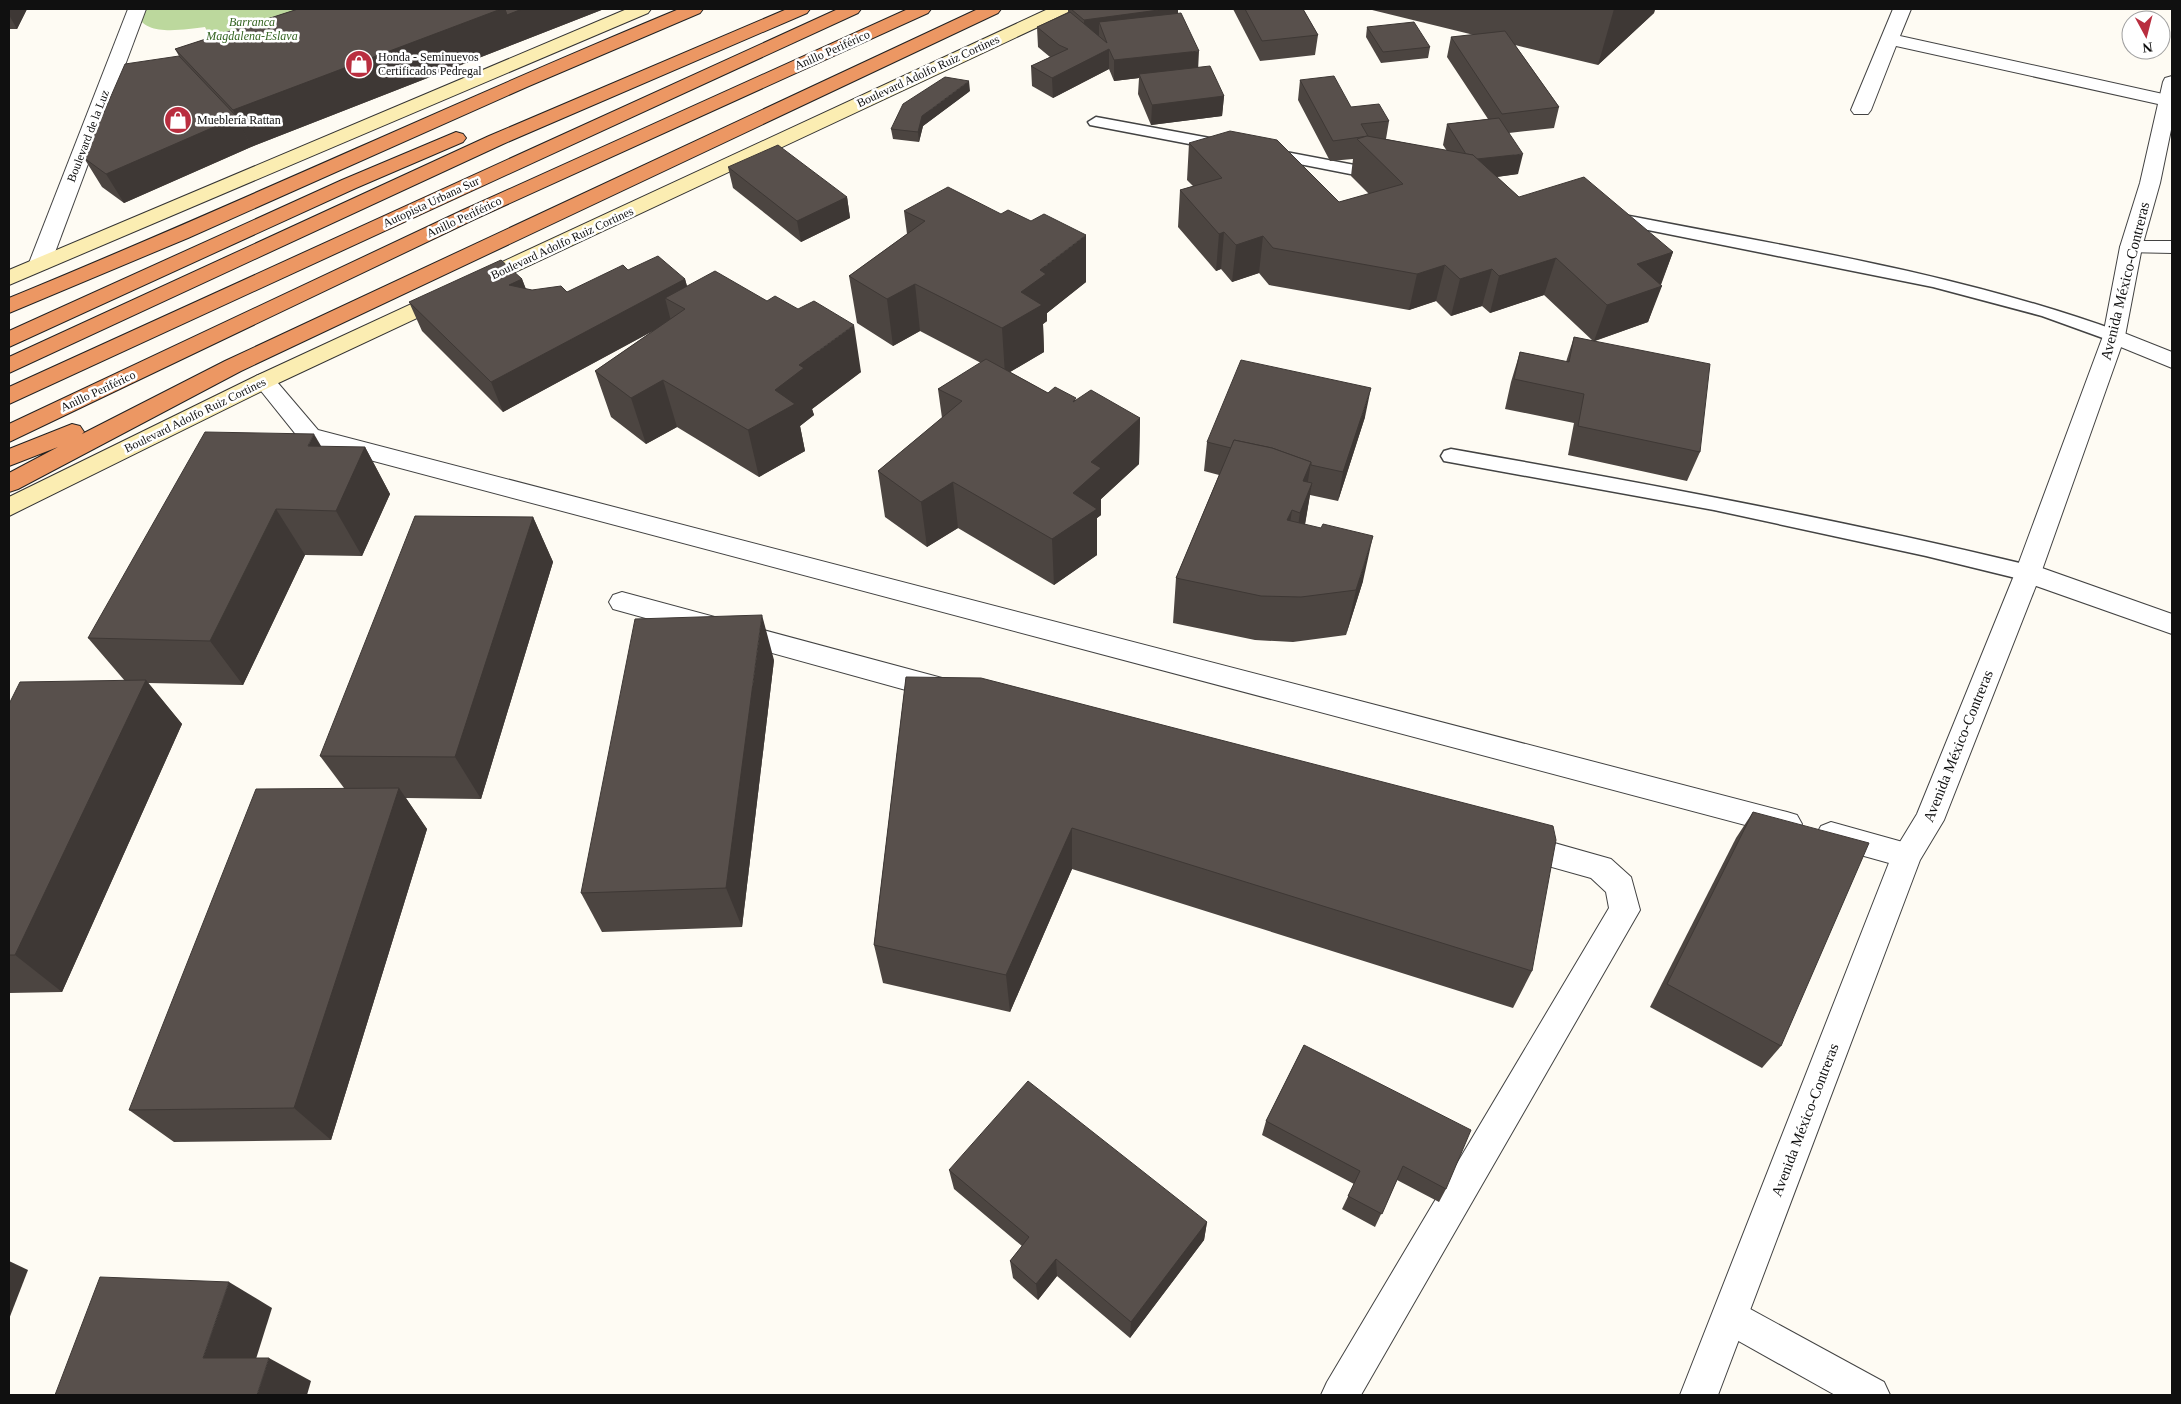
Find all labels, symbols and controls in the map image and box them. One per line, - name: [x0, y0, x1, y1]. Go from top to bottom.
- north arrow: [2121, 10, 2171, 60]
- park label: Barranca Magdalena-Eslava: [205, 15, 298, 43]
- street label: Anillo Periférico: [792, 27, 872, 73]
- street label: Boulevard Adolfo Ruiz Cortines: [855, 32, 1002, 110]
- text: N: [2142, 39, 2153, 55]
- shop icon: Honda - Seminuevos Certificados Pedregal: [344, 49, 374, 79]
- place label: Honda - Seminuevos Certificados Pedregal: [378, 50, 482, 78]
- street label: Boulevard de la Luz: [64, 88, 112, 184]
- shop icon: Mueblería Rattan: [163, 105, 193, 135]
- place label: Mueblería Rattan: [197, 113, 281, 127]
- street label: Autopista Urbana Sur: [381, 174, 481, 230]
- street label: Anillo Periférico: [424, 194, 504, 240]
- street label: Avenida México-Contreras: [2098, 200, 2152, 362]
- street label: Boulevard Adolfo Ruiz Cortines: [489, 204, 636, 282]
- street label: Anillo Periférico: [58, 368, 138, 414]
- street label: Boulevard Adolfo Ruiz Cortines: [122, 374, 268, 455]
- street label: Avenida México-Contreras: [1920, 667, 1996, 824]
- street label: Avenida México-Contreras: [1768, 1041, 1842, 1199]

